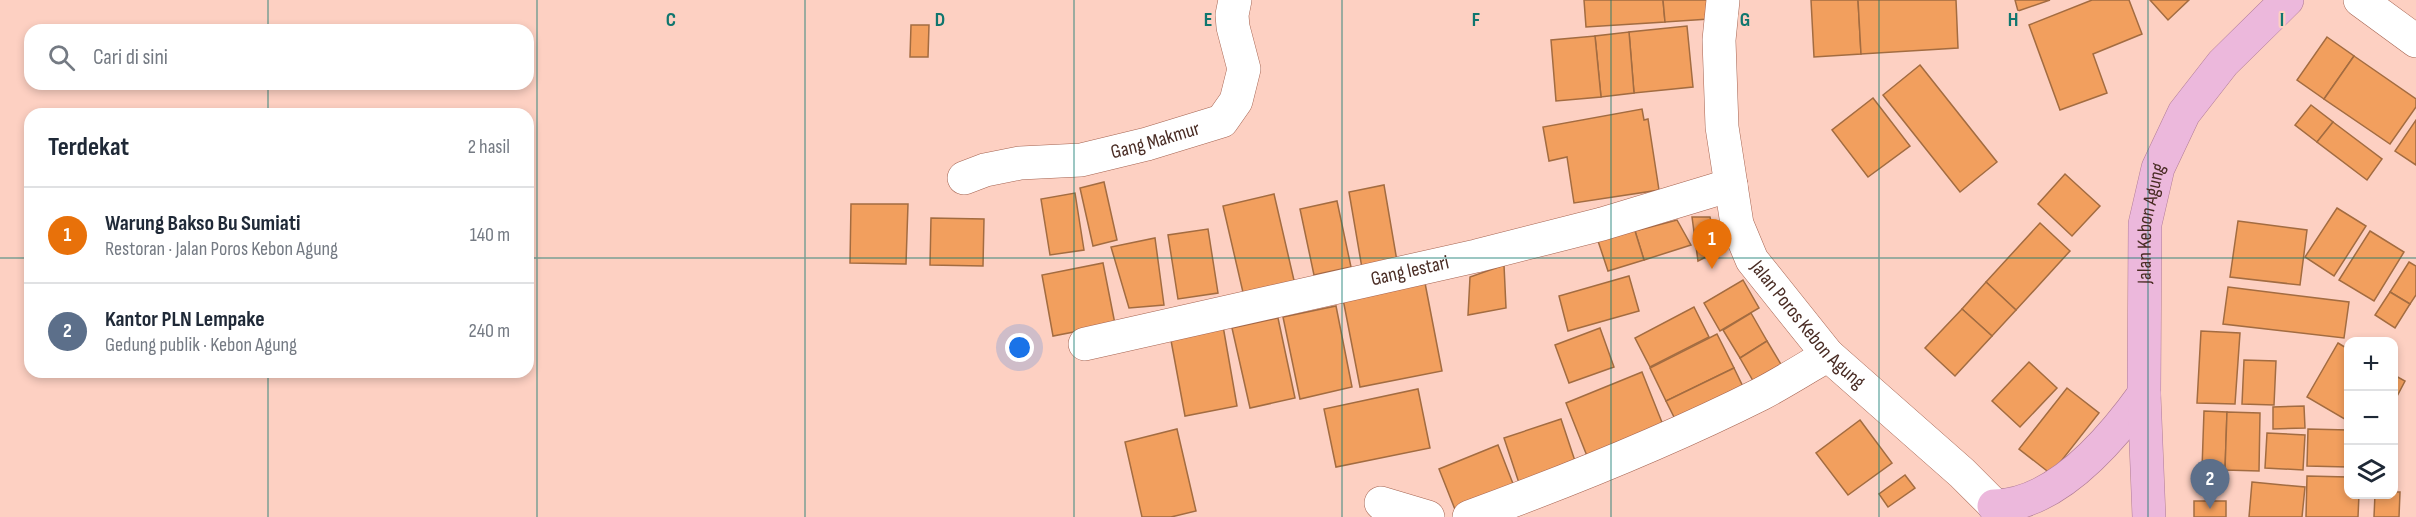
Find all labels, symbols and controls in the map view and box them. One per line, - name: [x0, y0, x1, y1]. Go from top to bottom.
- text: C: [666, 8, 676, 32]
- text: D: [935, 8, 945, 32]
- text: E: [1204, 8, 1212, 32]
- text: F: [1472, 8, 1480, 32]
- text: G: [1740, 8, 1750, 32]
- text: H: [2008, 8, 2018, 32]
- text: I: [2280, 8, 2284, 32]
- search box: [24, 24, 534, 90]
- icon: search: [45, 41, 78, 74]
- text: Cari di sini: [93, 44, 168, 71]
- street label: Gang Makmur: [1108, 116, 1203, 164]
- text: Terdekat: [48, 132, 129, 163]
- text: 2 hasil: [468, 135, 510, 159]
- street label: Jalan Kebon Agung: [2133, 159, 2171, 285]
- text: Warung Bakso Bu Sumiati: [105, 210, 300, 237]
- pin: 1: [1692, 220, 1732, 269]
- text: 1: [64, 223, 71, 247]
- text: 140 m: [470, 223, 510, 247]
- text: Restoran · Jalan Poros Kebon Agung: [105, 237, 338, 261]
- street label: Gang lestari: [1368, 250, 1451, 291]
- street label: Jalan Poros Kebon Agung: [1745, 255, 1870, 394]
- text: Kantor PLN Lempake: [105, 306, 265, 333]
- text: 2: [63, 319, 72, 343]
- text: 240 m: [469, 319, 510, 343]
- text: Gedung publik · Kebon Agung: [105, 333, 297, 357]
- your location: [1005, 333, 1034, 362]
- map controls: [2344, 337, 2398, 499]
- button: +: [2344, 337, 2398, 391]
- button: −: [2344, 391, 2398, 445]
- button: layers: [2344, 445, 2398, 499]
- pin: 2: [2190, 460, 2230, 509]

